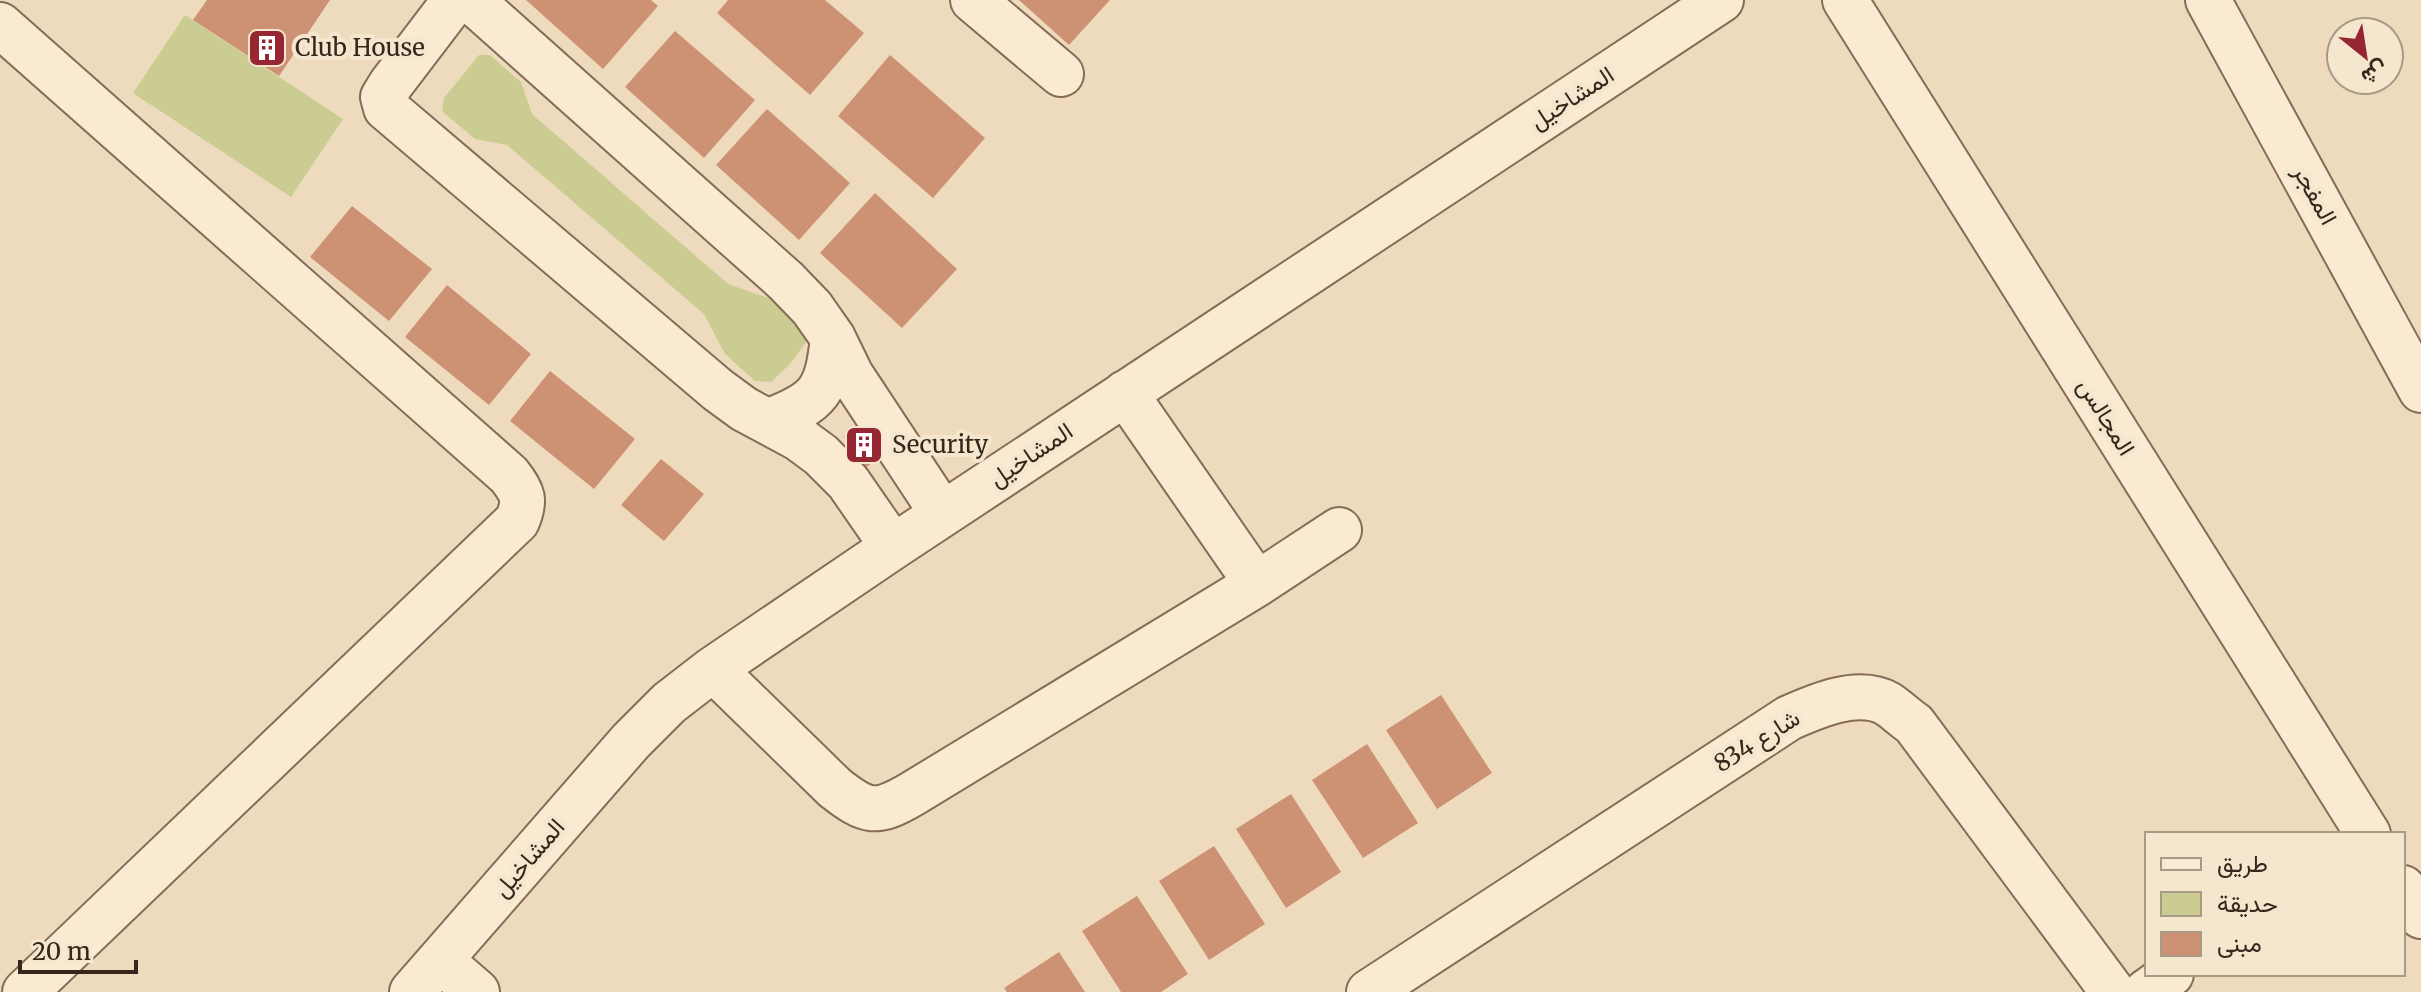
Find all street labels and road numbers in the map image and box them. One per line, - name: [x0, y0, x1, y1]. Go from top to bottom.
- street label: المشاخيل: [1524, 59, 1620, 136]
- street label: المفجر: [2286, 158, 2344, 230]
- street label: المجالس: [2071, 372, 2142, 461]
- street label: المشاخيل: [983, 415, 1079, 494]
- street label: شارع 834: [1708, 702, 1806, 780]
- street label: المشاخيل: [486, 812, 571, 903]

